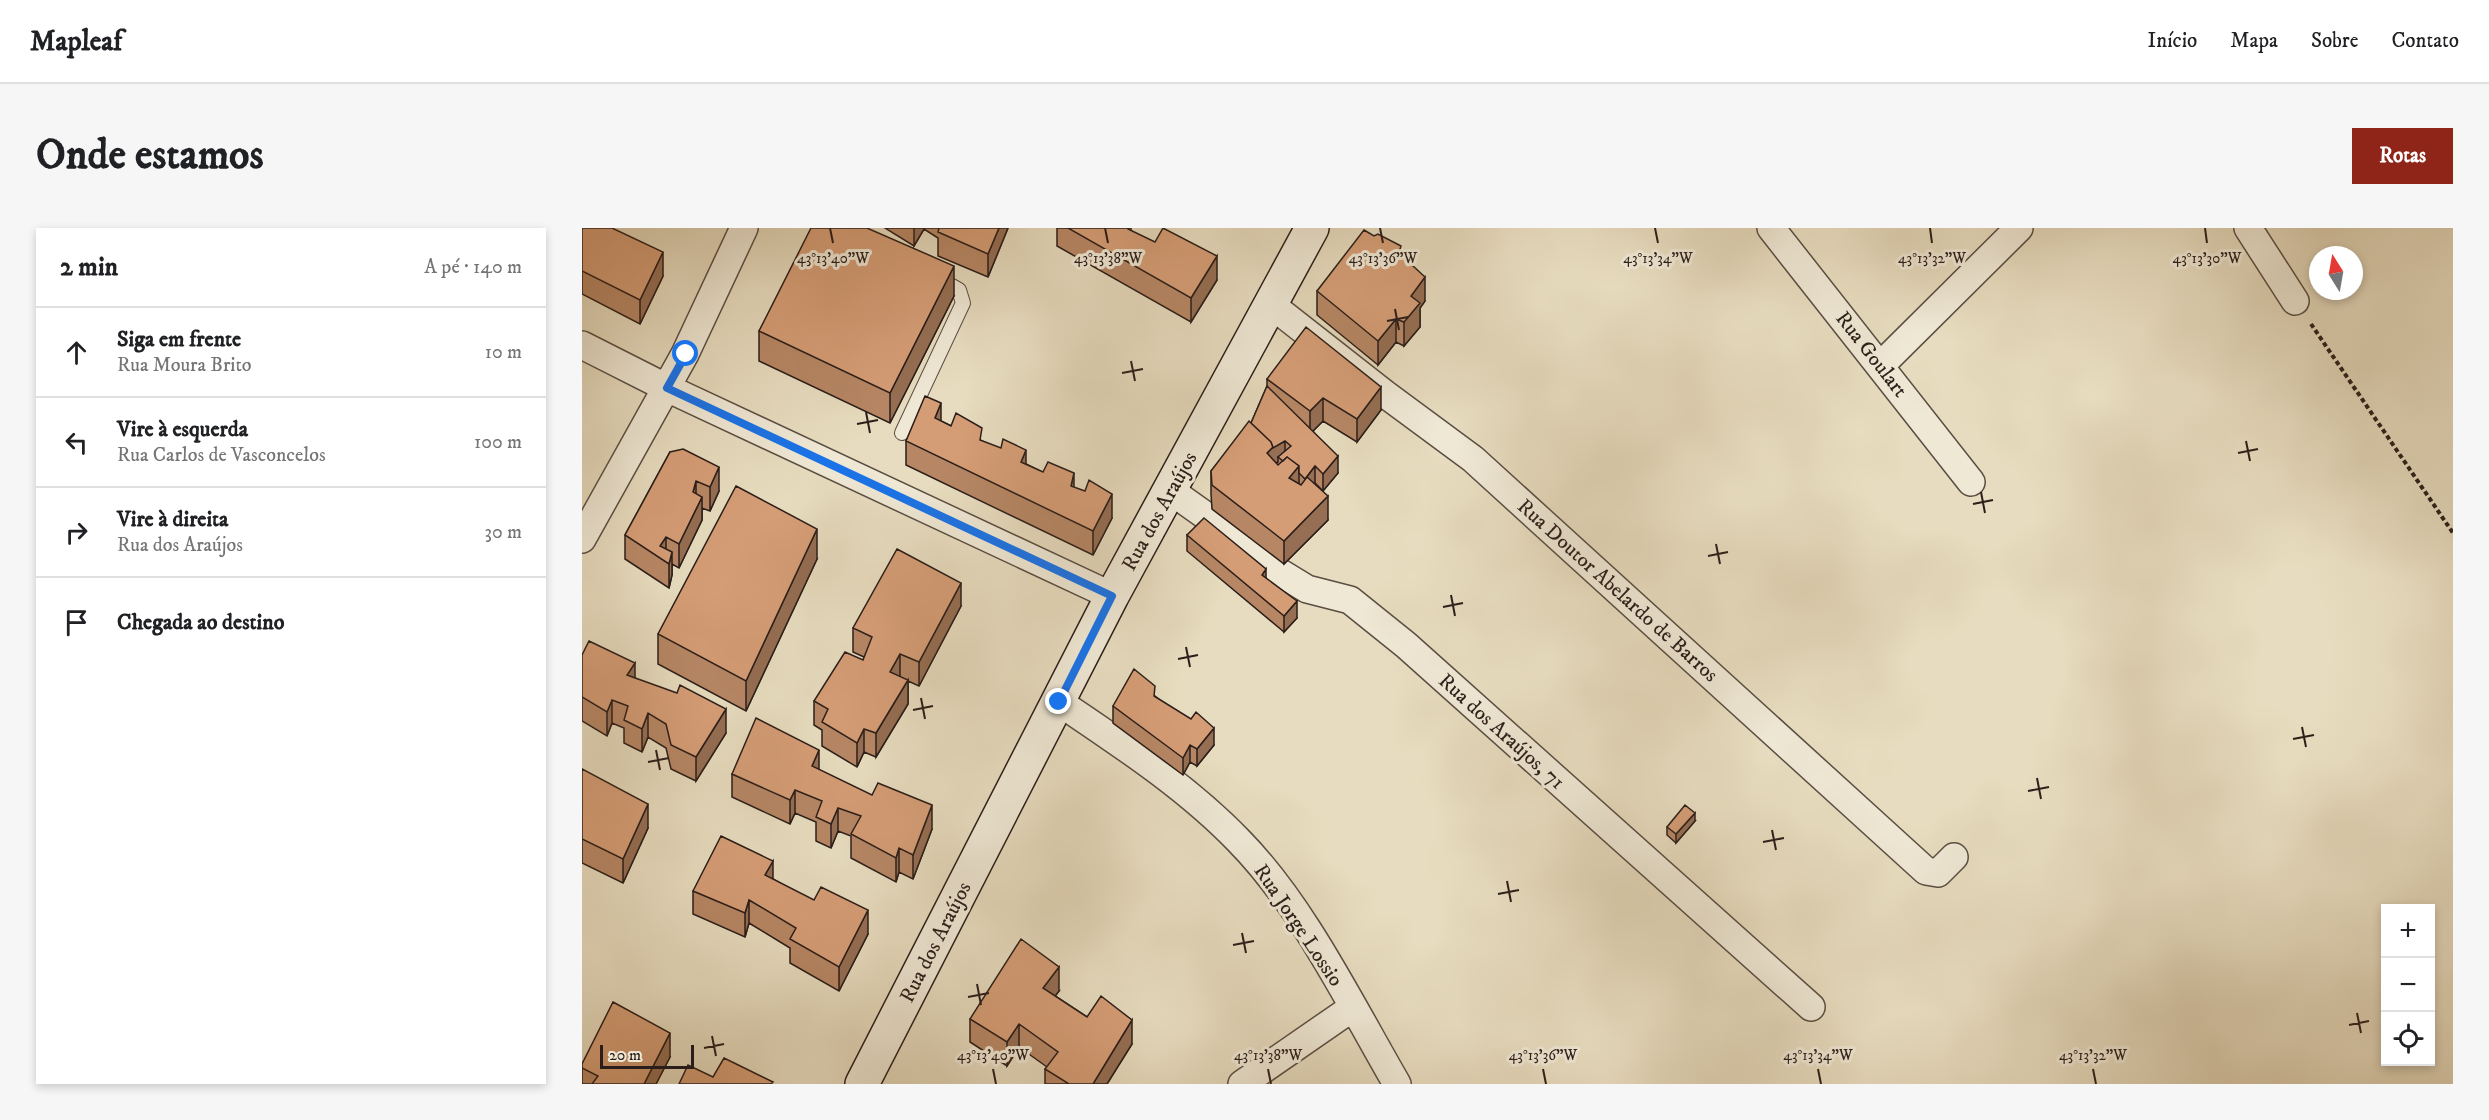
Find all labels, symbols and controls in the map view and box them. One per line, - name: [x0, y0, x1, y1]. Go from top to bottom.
- text: Mapleaf: [30, 24, 122, 59]
- text: Início: [2148, 28, 2197, 54]
- text: Mapa: [2230, 28, 2278, 54]
- text: Sobre: [2311, 28, 2358, 54]
- text: Contato: [2391, 28, 2459, 54]
- button: Rotas: [2352, 128, 2453, 184]
- text: Onde estamos: [36, 130, 264, 182]
- north arrow: [2309, 246, 2363, 300]
- text: 43°13'40"W: [797, 249, 869, 268]
- text: 43°13'38"W: [1074, 249, 1142, 268]
- text: 43°13'36"W: [1349, 249, 1418, 268]
- text: 43°13'34"W: [1623, 249, 1693, 268]
- text: 43°13'32"W: [1898, 249, 1966, 268]
- text: 43°13'30"W: [2173, 249, 2242, 268]
- text: 2 min: [60, 251, 118, 284]
- text: A pé · 140 m: [424, 255, 522, 280]
- street label: Rua Goulart: [1829, 306, 1913, 403]
- text: Siga em frente: [117, 326, 241, 353]
- icon: ahead: [60, 336, 93, 369]
- text: 10 m: [485, 340, 522, 365]
- route start: [672, 340, 698, 366]
- text: Rua Moura Brito: [117, 353, 252, 378]
- text: Vire à esquerda: [117, 416, 248, 443]
- icon: left: [60, 426, 93, 459]
- text: 100 m: [474, 430, 522, 455]
- text: Rua Carlos de Vasconcelos: [117, 443, 326, 468]
- street label: Rua dos Araújos: [1116, 447, 1203, 576]
- street label: Rua Doutor Abelardo de Barros: [1511, 494, 1723, 688]
- text: Vire à direita: [117, 506, 228, 533]
- icon: right: [60, 516, 93, 549]
- text: 30 m: [484, 520, 522, 545]
- text: Rua dos Araújos: [117, 533, 243, 558]
- icon: arrive: [60, 606, 93, 639]
- text: Chegada ao destino: [117, 609, 284, 636]
- street label: Rua dos Araújos, 71: [1433, 668, 1570, 795]
- route end: [1045, 688, 1071, 714]
- street label: Rua Jorge Lossio: [1248, 859, 1349, 992]
- street label: Rua dos Araújos: [894, 878, 977, 1007]
- map controls: [2381, 904, 2435, 1066]
- button: +: [2381, 904, 2435, 958]
- button: −: [2381, 958, 2435, 1012]
- button: locate: [2381, 1012, 2435, 1066]
- scale bar: [600, 1042, 694, 1070]
- text: 20 m: [609, 1045, 641, 1065]
- text: 43°13'40"W: [957, 1046, 1029, 1065]
- text: 43°13'38"W: [1234, 1046, 1302, 1065]
- text: 43°13'36"W: [1509, 1046, 1578, 1065]
- text: 43°13'34"W: [1783, 1046, 1853, 1065]
- text: 43°13'32"W: [2059, 1046, 2127, 1065]

